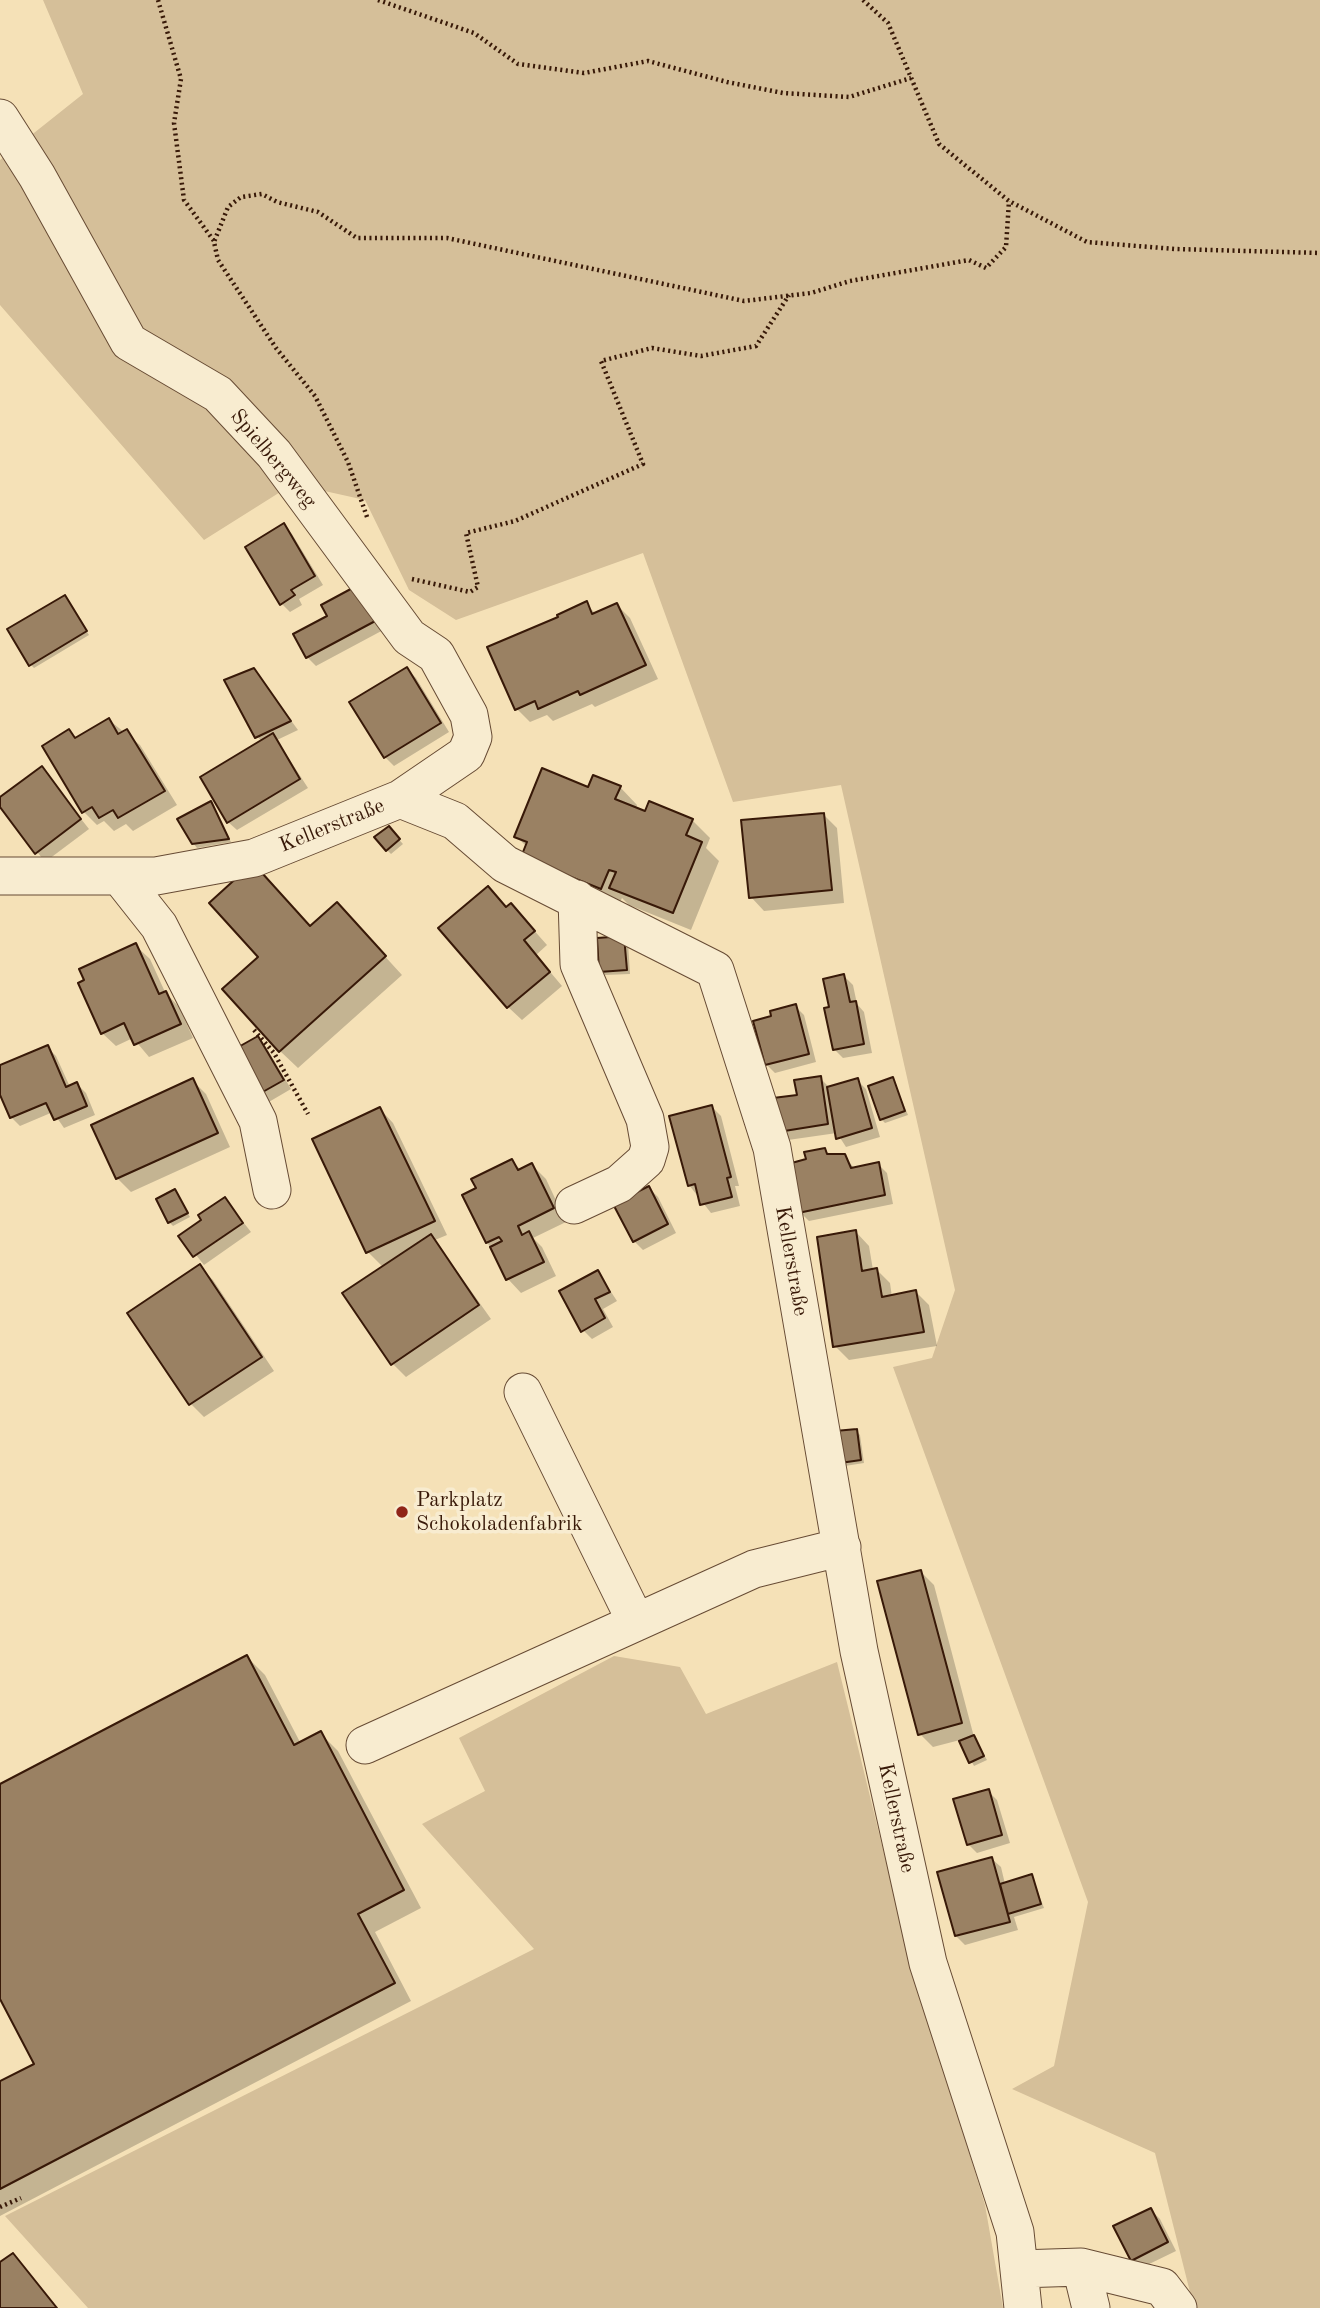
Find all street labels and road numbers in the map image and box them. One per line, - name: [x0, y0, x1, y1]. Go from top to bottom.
- street label: Spielbergweg: [224, 404, 322, 514]
- street label: Kellerstraße: [276, 793, 388, 859]
- street label: Kellerstraße: [769, 1204, 813, 1318]
- street label: Kellerstraße: [872, 1761, 920, 1875]

